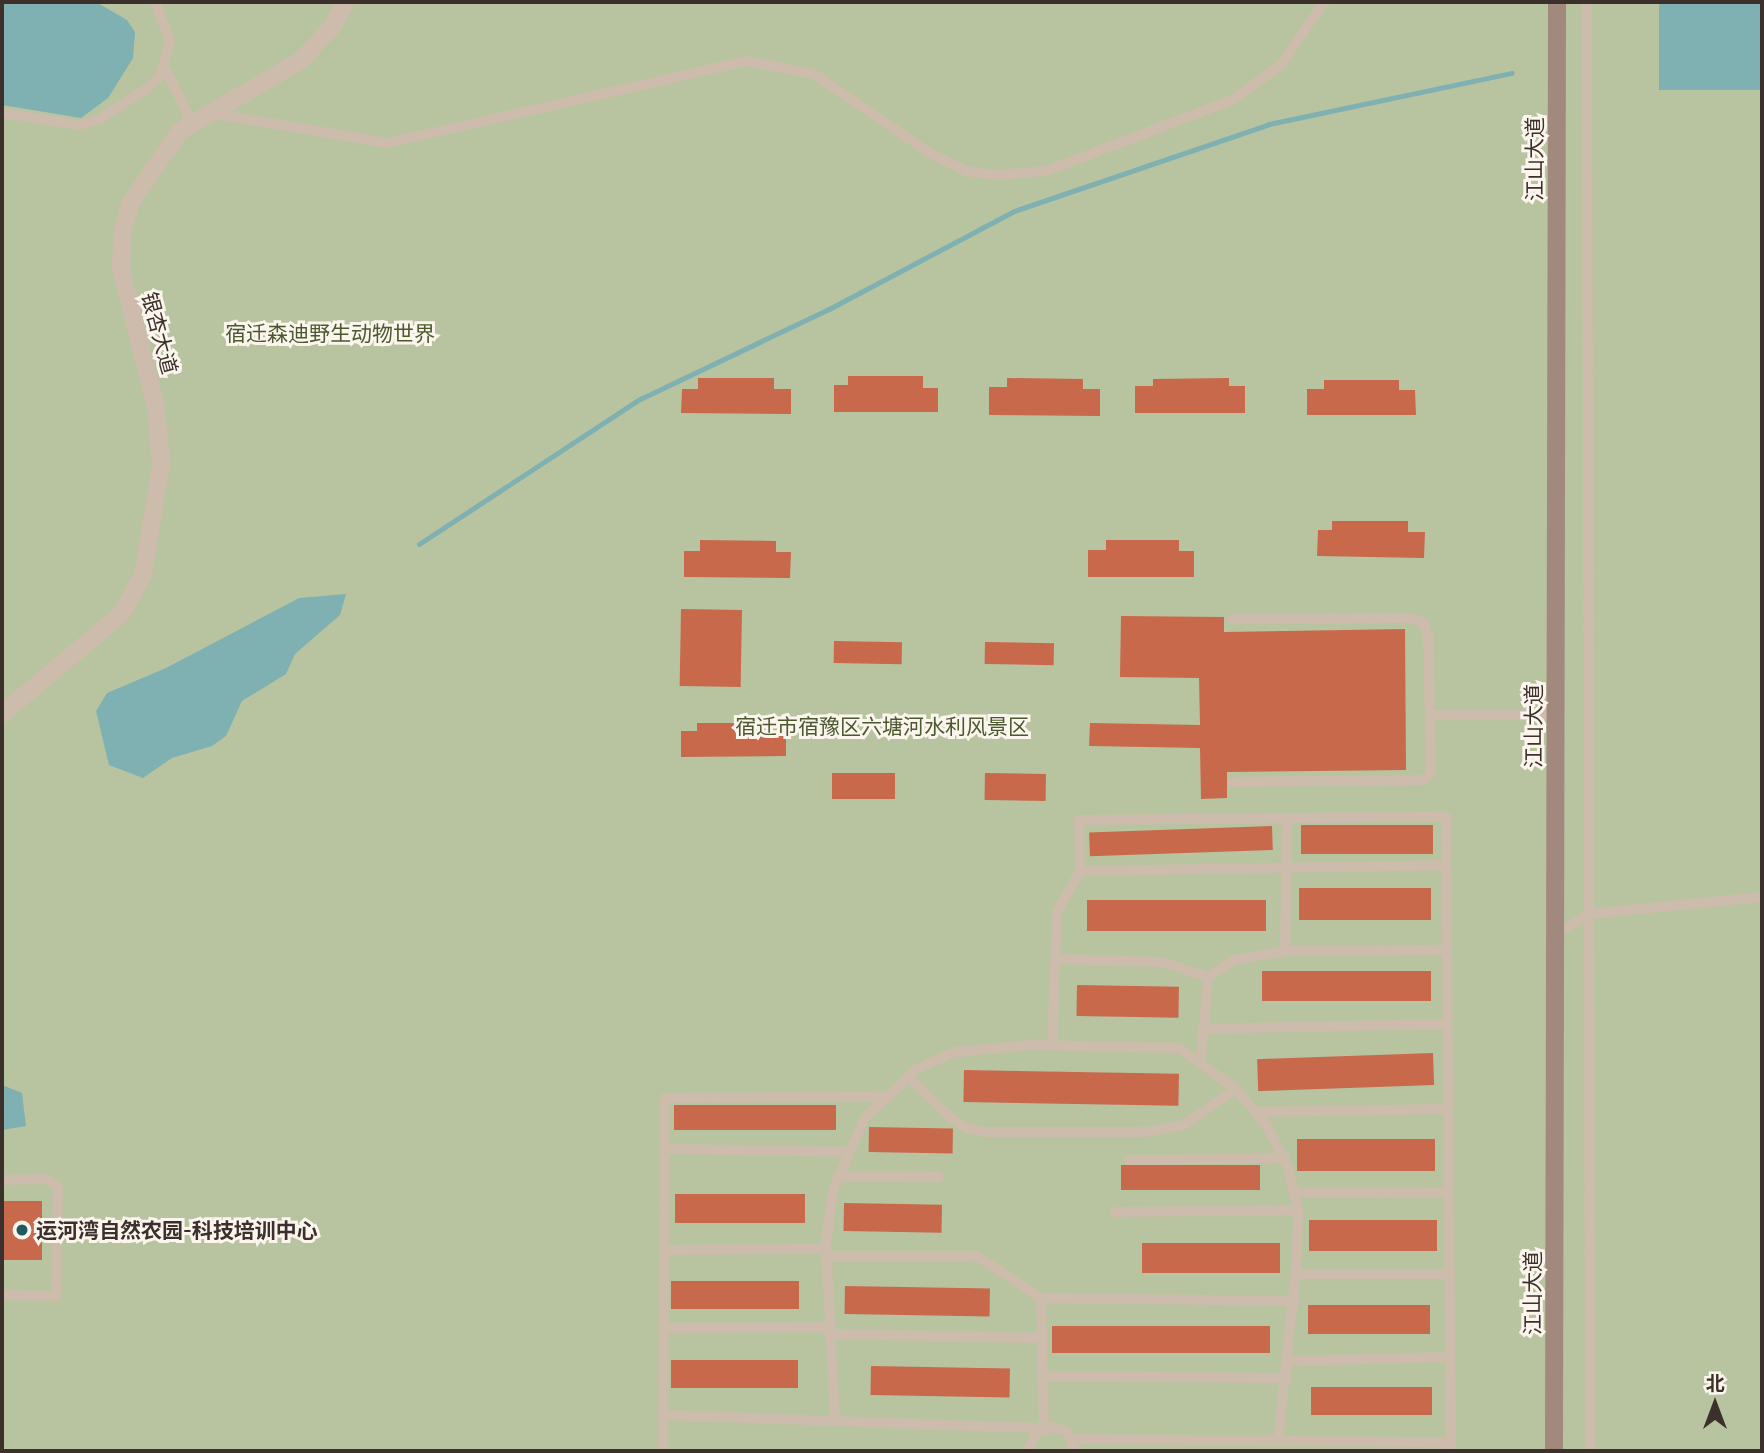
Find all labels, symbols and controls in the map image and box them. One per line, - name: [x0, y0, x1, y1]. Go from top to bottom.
- street label: 江山大道: [1521, 117, 1547, 201]
- street label: 银杏大道: [137, 289, 183, 377]
- park label: 宿迁森迪野生动物世界: [225, 320, 435, 346]
- street label: 江山大道: [1520, 684, 1546, 768]
- park label: 宿迁市宿豫区六塘河水利风景区: [735, 713, 1029, 739]
- place label: 运河湾自然农园-科技培训中心: [36, 1217, 318, 1243]
- marker: 运河湾自然农园-科技培训中心: [14, 1222, 30, 1238]
- street label: 江山大道: [1519, 1251, 1545, 1335]
- north arrow: [1680, 1369, 1750, 1439]
- text: 北: [1705, 1370, 1725, 1396]

